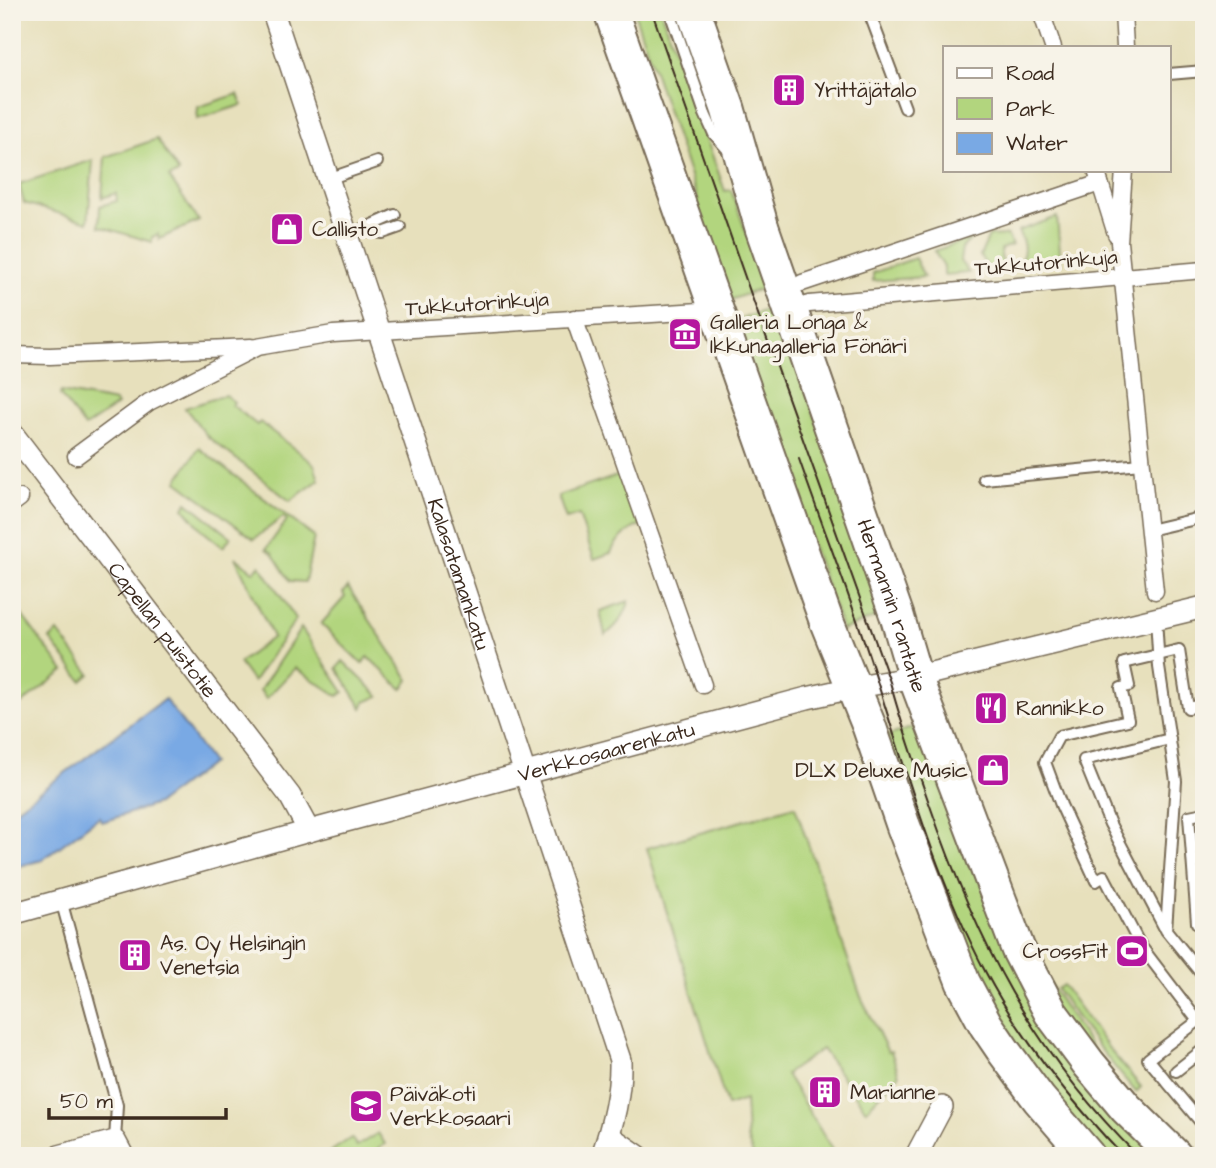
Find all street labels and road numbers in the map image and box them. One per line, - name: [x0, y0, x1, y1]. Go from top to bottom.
- street label: Tukkutorinkuja: [973, 242, 1119, 284]
- street label: Tukkutorinkuja: [404, 284, 550, 323]
- street label: Kalasatamankatu: [420, 494, 498, 654]
- street label: Hermannin rantatie: [850, 515, 934, 697]
- street label: Capellan puistotie: [101, 556, 224, 704]
- street label: Verkkosaarenkatu: [515, 714, 698, 789]

